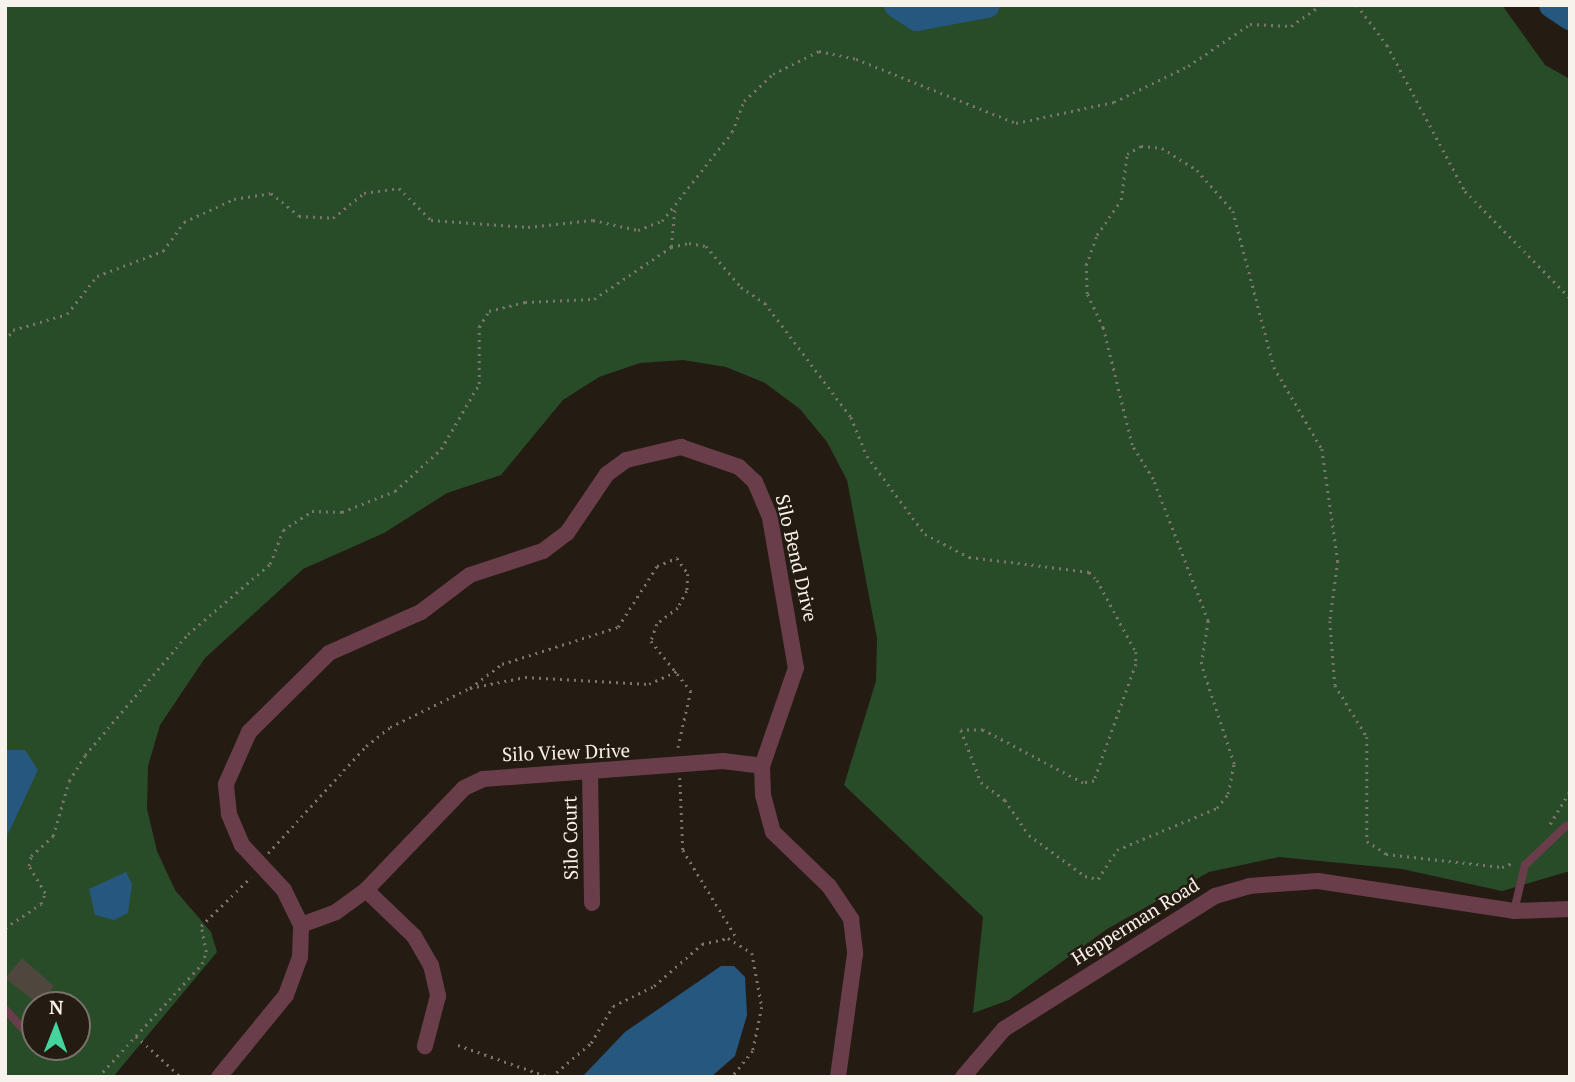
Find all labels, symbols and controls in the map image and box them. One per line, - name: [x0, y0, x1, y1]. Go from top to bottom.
- street label: Silo Bend Drive: [771, 492, 823, 624]
- street label: Silo View Drive: [501, 738, 631, 766]
- street label: Silo Court: [558, 796, 582, 880]
- street label: Hepperman Road: [1067, 873, 1203, 969]
- north arrow: [21, 991, 91, 1061]
- text: N: [49, 994, 64, 1019]

